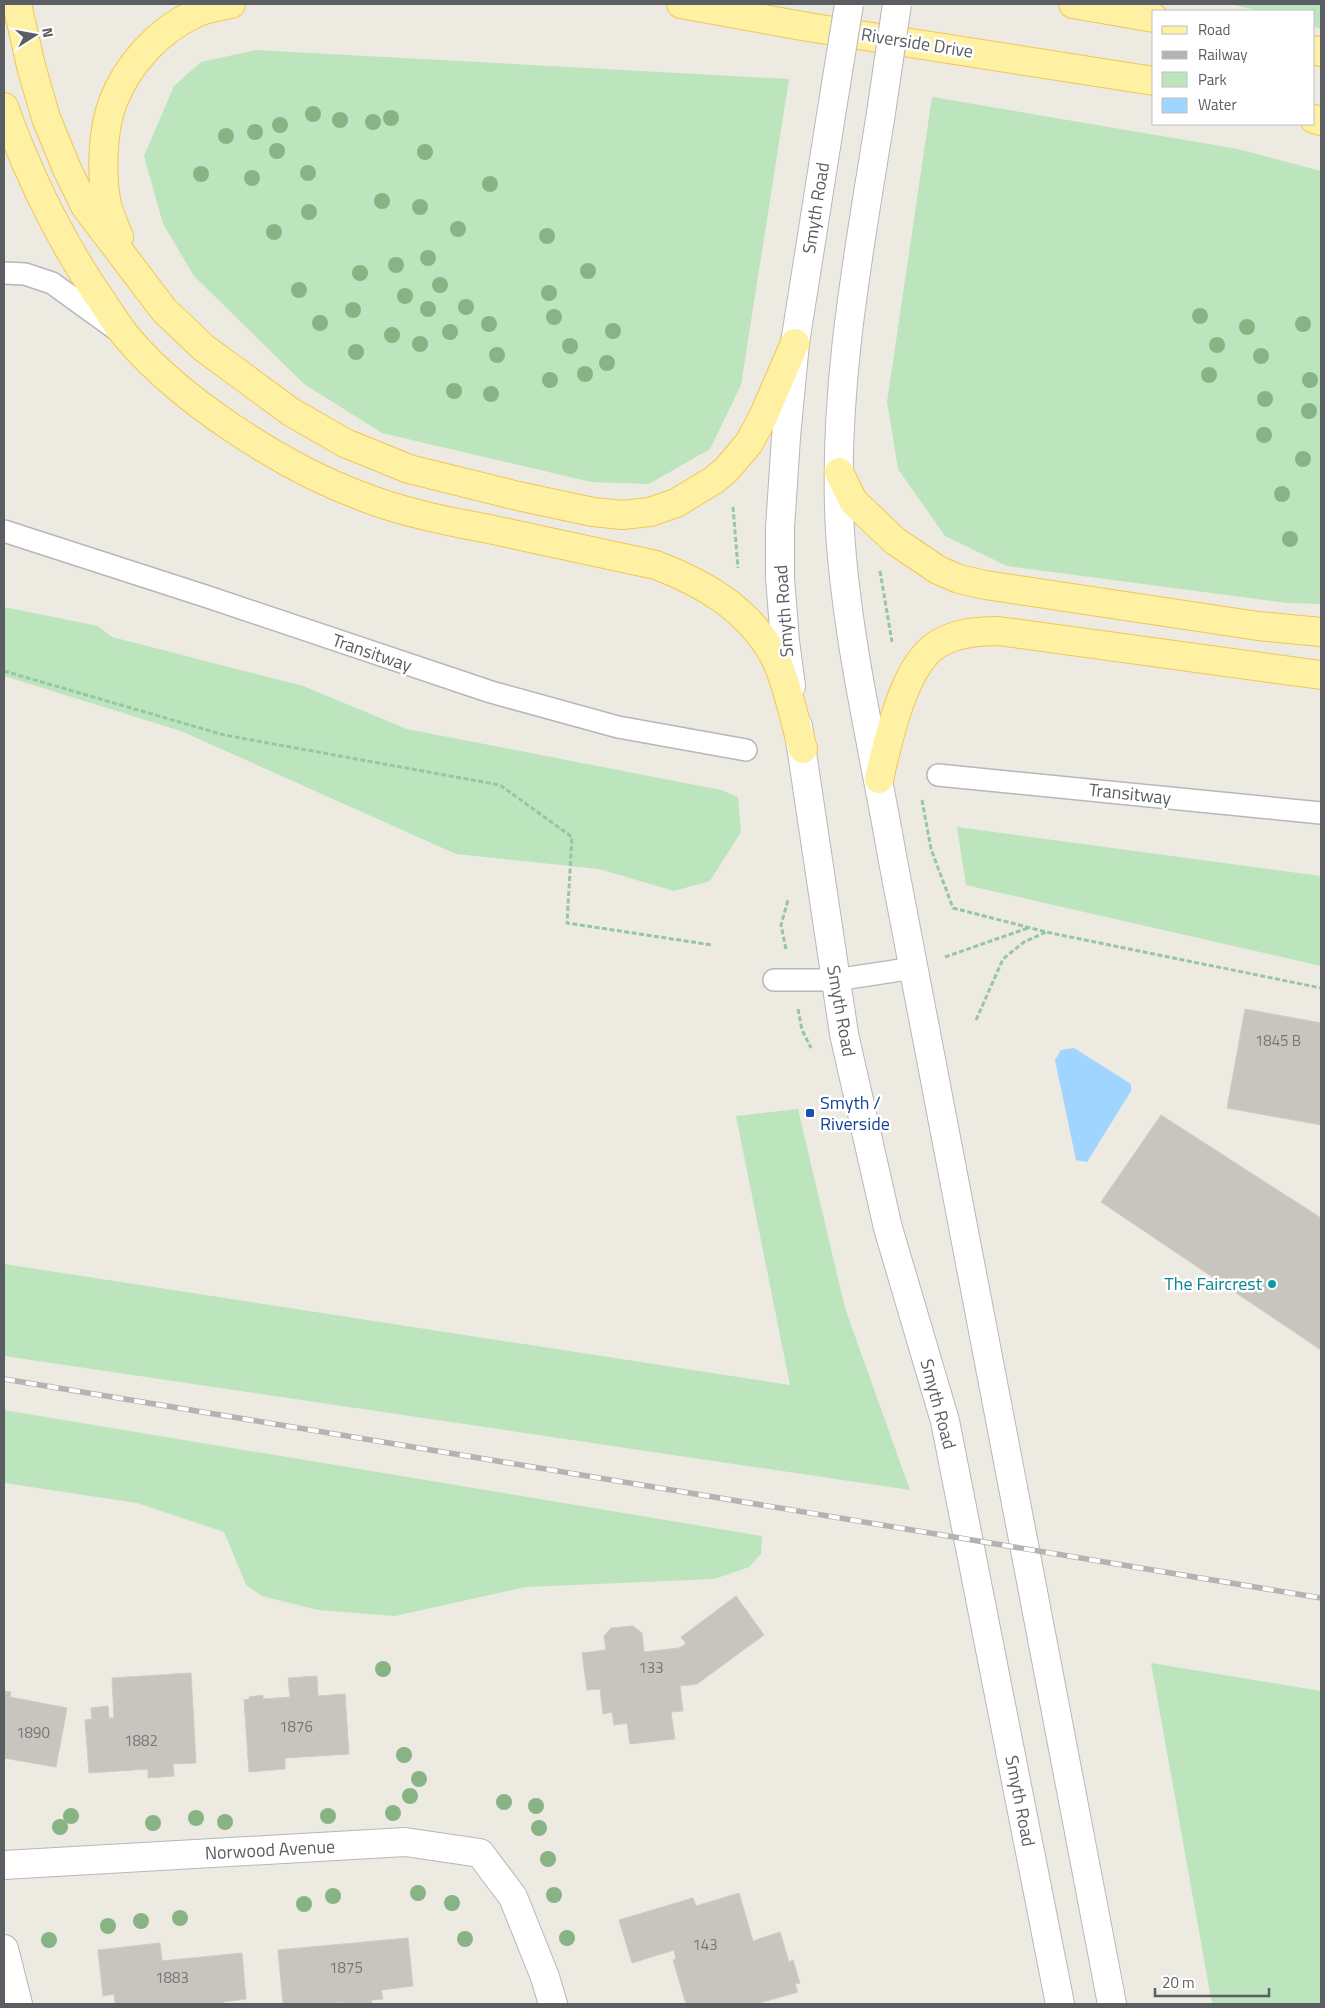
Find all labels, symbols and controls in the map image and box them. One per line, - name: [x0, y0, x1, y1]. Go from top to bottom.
- north arrow: [10, 10, 60, 60]
- legend: [1152, 10, 1315, 125]
- text: Road: [1198, 18, 1230, 41]
- street label: Riverside Drive: [859, 20, 975, 65]
- text: N: [37, 26, 59, 39]
- text: Railway: [1198, 43, 1248, 66]
- text: Park: [1198, 68, 1227, 91]
- text: Water: [1198, 93, 1237, 116]
- street label: Smyth Road: [795, 160, 836, 256]
- street label: Smyth Road: [767, 564, 800, 658]
- street label: Transitway: [329, 626, 416, 679]
- street label: Transitway: [1088, 776, 1173, 811]
- street label: Smyth Road: [820, 963, 863, 1059]
- house number: 1845 B: [1255, 1029, 1301, 1052]
- place label: Smyth / Riverside: [820, 1089, 890, 1137]
- marker: Smyth / Riverside: [804, 1107, 816, 1119]
- place label: The Faircrest: [1164, 1270, 1263, 1297]
- marker: The Faircrest: [1266, 1278, 1278, 1290]
- street label: Smyth Road: [913, 1356, 963, 1452]
- house number: 133: [638, 1656, 664, 1679]
- house number: 1876: [279, 1715, 313, 1738]
- house number: 1890: [16, 1721, 50, 1744]
- house number: 1882: [124, 1729, 158, 1752]
- street label: Smyth Road: [998, 1753, 1043, 1849]
- street label: Norwood Avenue: [204, 1833, 336, 1866]
- house number: 143: [692, 1933, 718, 1956]
- house number: 1875: [329, 1956, 363, 1979]
- house number: 1883: [155, 1966, 189, 1989]
- scale bar: [1155, 1966, 1269, 1998]
- text: 20 m: [1162, 1971, 1195, 1994]

